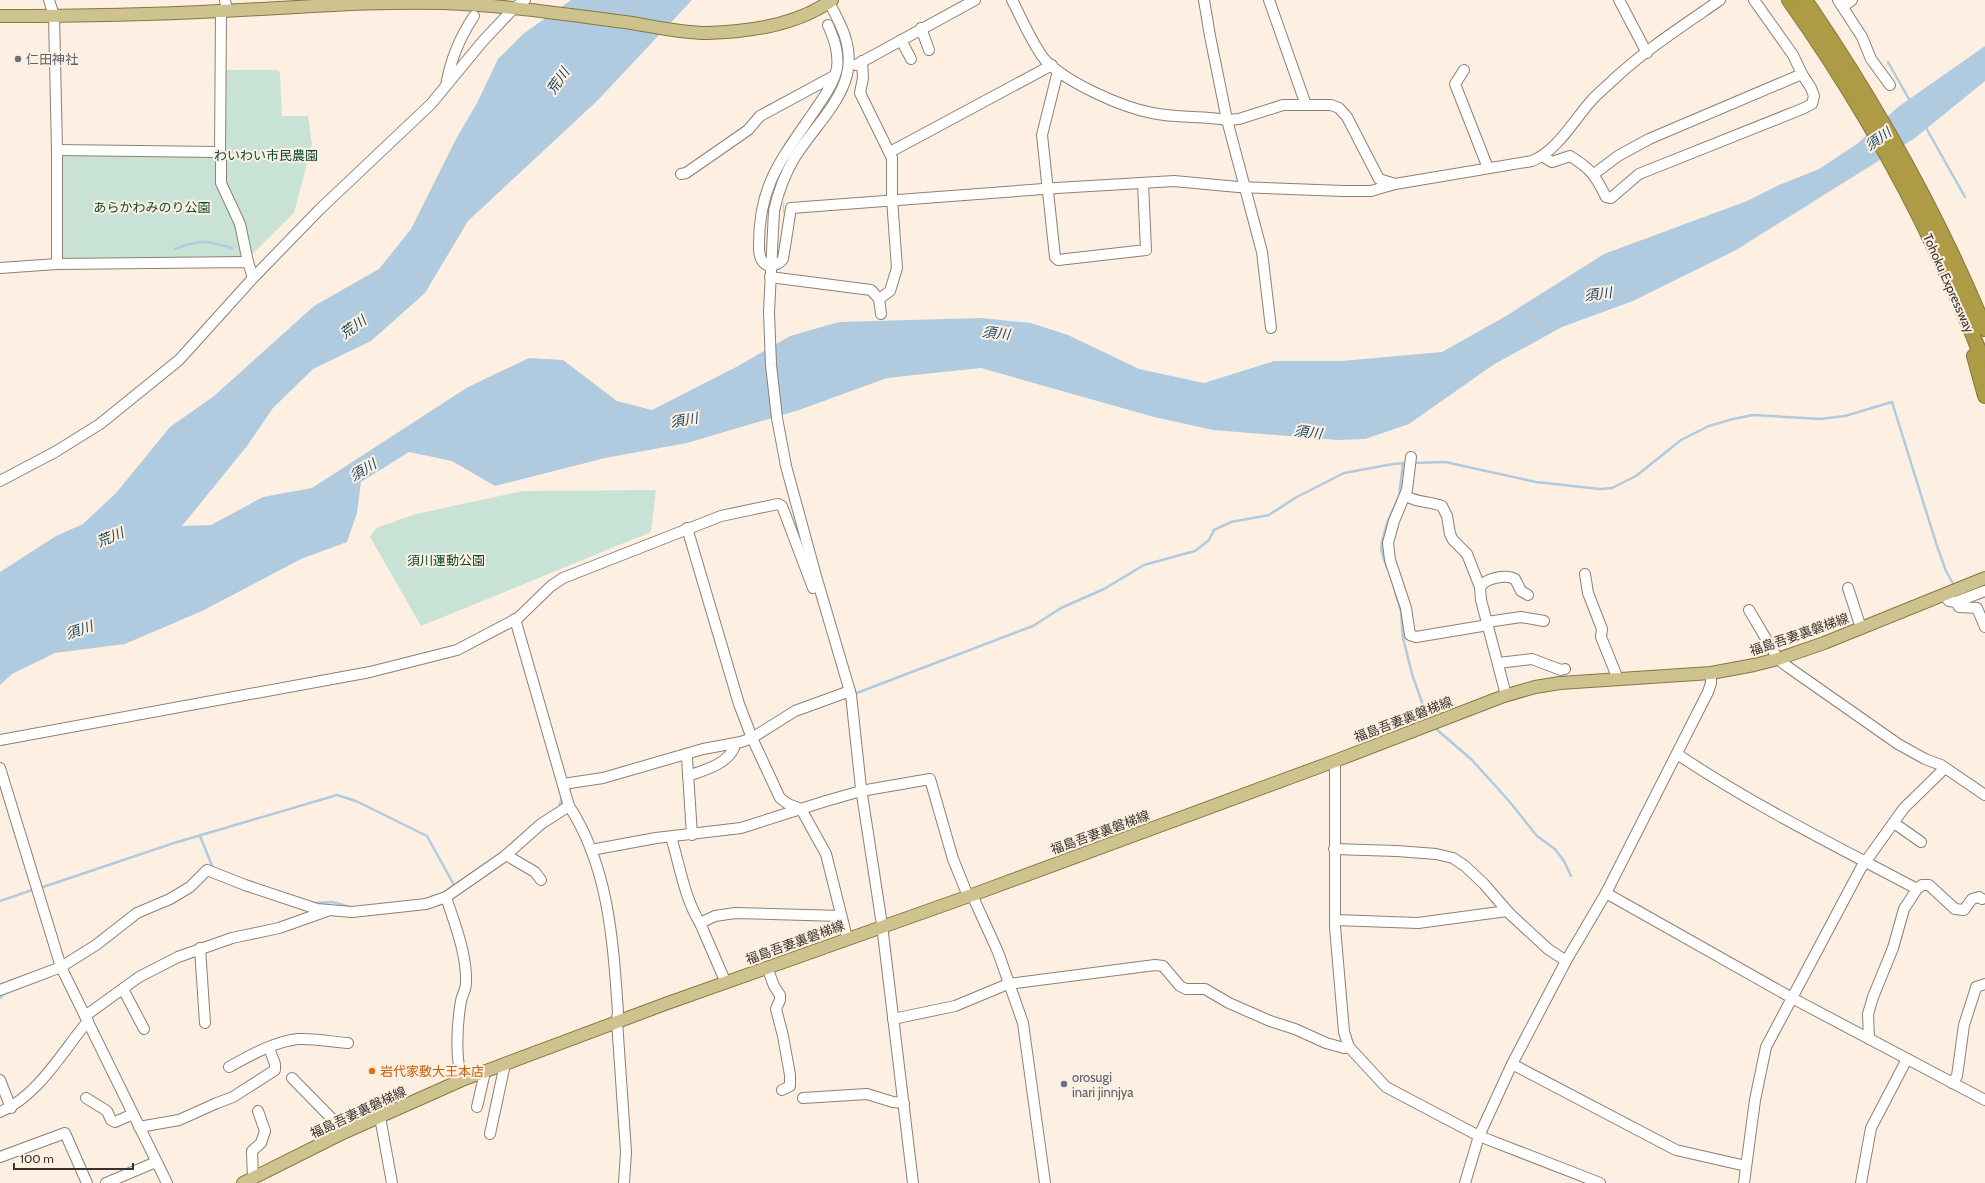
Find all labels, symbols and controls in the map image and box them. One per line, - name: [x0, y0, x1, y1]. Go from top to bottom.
- place label: 仁田神社: [26, 51, 78, 67]
- marker: 仁田神社: [13, 54, 23, 64]
- water label: 荒川: [543, 63, 575, 98]
- water label: 須川: [1861, 122, 1896, 155]
- park label: わいわい市民農園: [214, 147, 318, 163]
- park label: あらかわみのり公園: [93, 199, 211, 215]
- street label: Tohoku Expressway: [1920, 231, 1978, 335]
- water label: 須川: [1583, 283, 1615, 305]
- water label: 荒川: [336, 310, 371, 343]
- water label: 須川: [981, 323, 1013, 344]
- water label: 須川: [669, 408, 701, 431]
- water label: 須川: [1293, 421, 1325, 443]
- water label: 須川: [346, 454, 381, 485]
- water label: 荒川: [94, 523, 128, 551]
- park label: 須川運動公園: [407, 552, 485, 568]
- street label: 福島吾妻裏磐梯線: [1747, 610, 1851, 658]
- water label: 須川: [63, 616, 97, 643]
- street label: 福島吾妻裏磐梯線: [1352, 693, 1454, 745]
- street label: 福島吾妻裏磐梯線: [1048, 807, 1152, 857]
- street label: 福島吾妻裏磐梯線: [743, 917, 847, 967]
- place label: 岩代家敷大王本店: [380, 1063, 484, 1079]
- marker: 岩代家敷大王本店: [367, 1066, 377, 1076]
- place label: orosugi inari jinnjya: [1072, 1069, 1134, 1101]
- marker: orosugi inari jinnjya: [1059, 1079, 1069, 1089]
- street label: 福島吾妻裏磐梯線: [307, 1083, 409, 1141]
- scale bar: [14, 1145, 133, 1171]
- text: 100 m: [20, 1151, 54, 1166]

